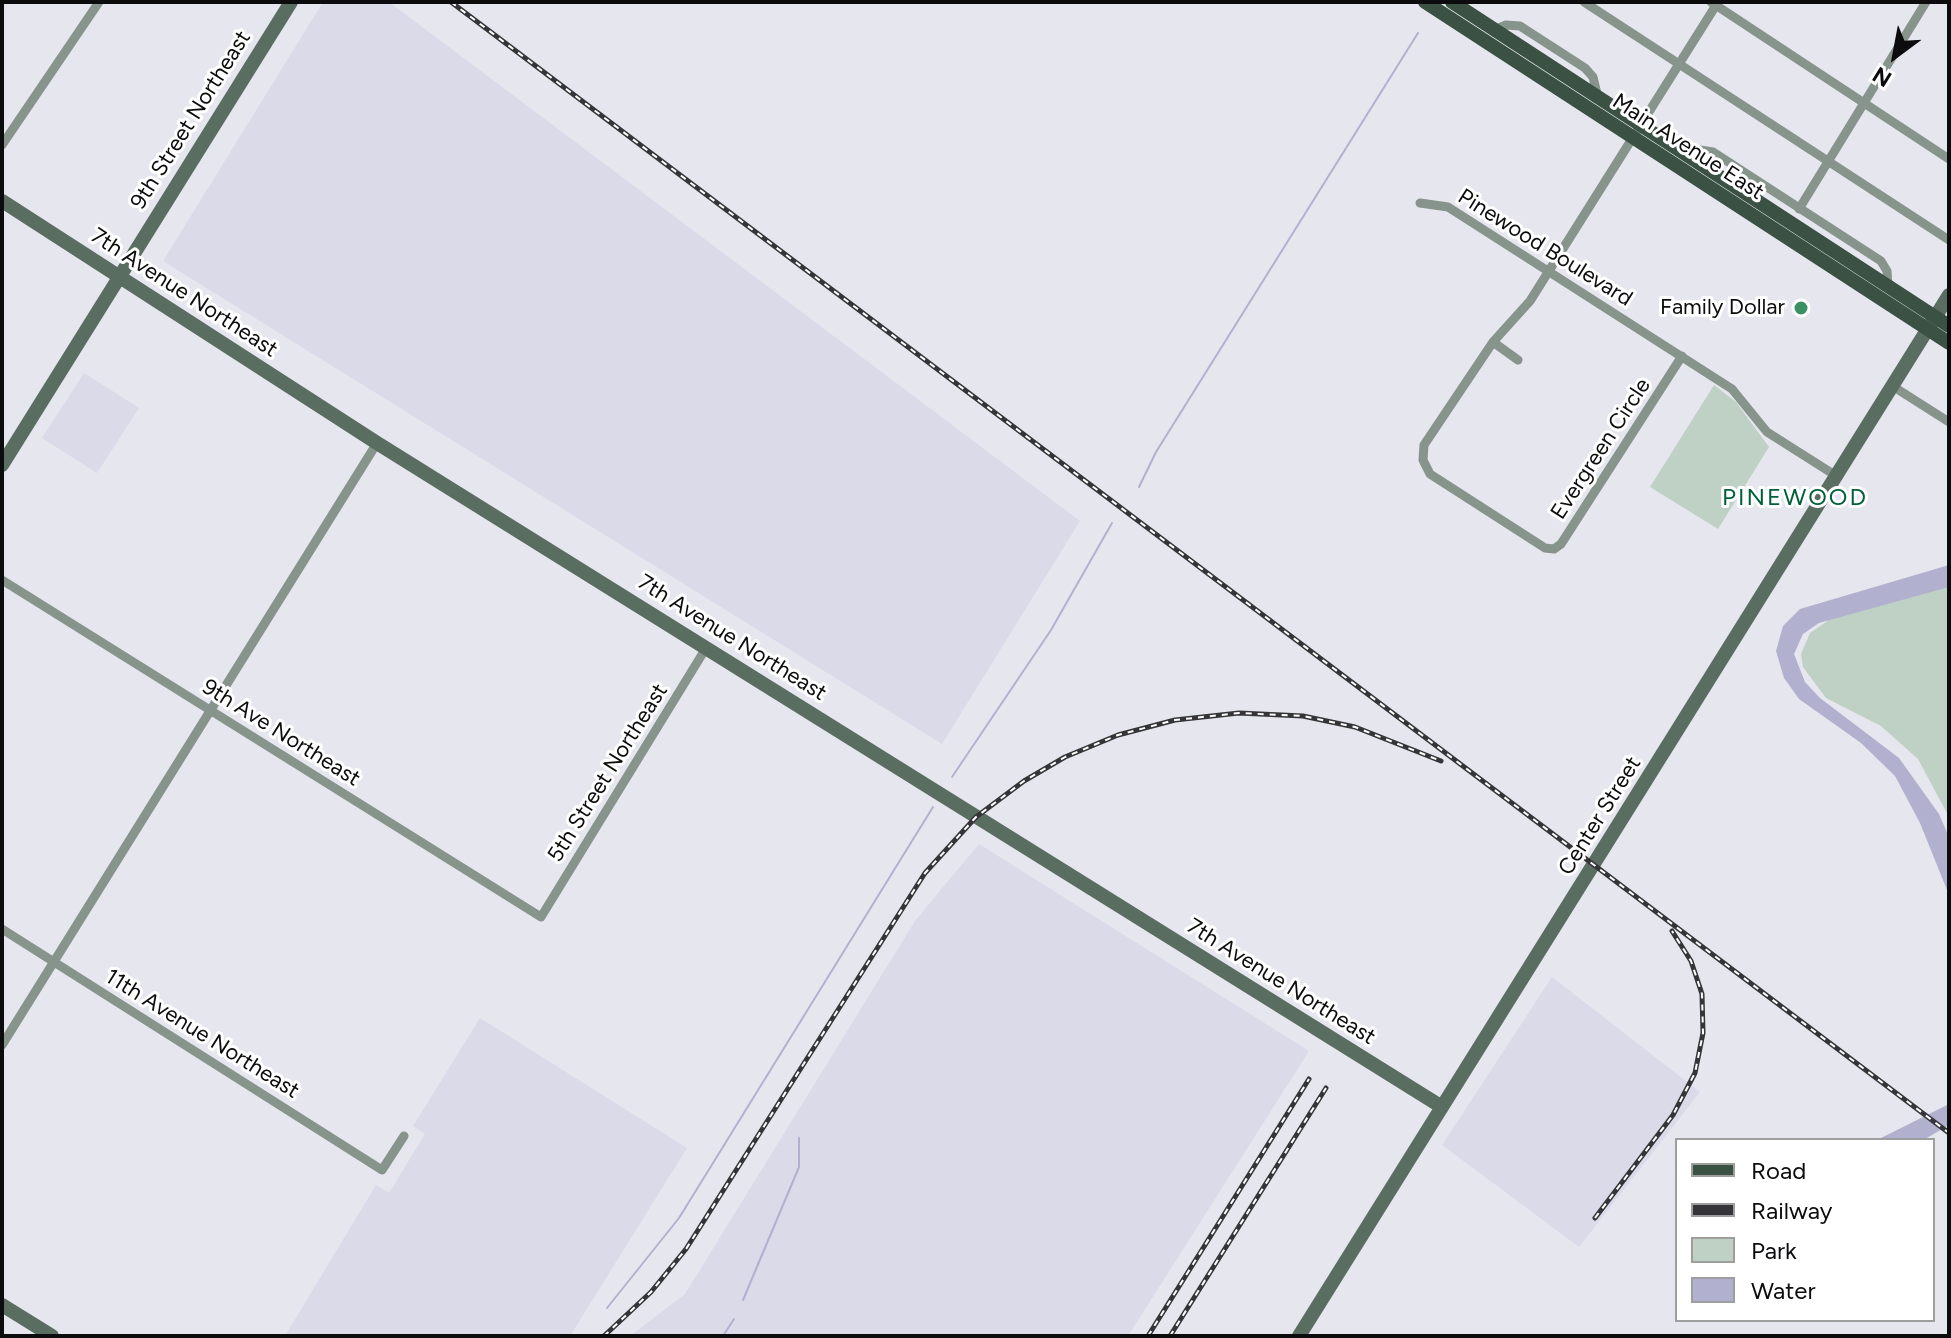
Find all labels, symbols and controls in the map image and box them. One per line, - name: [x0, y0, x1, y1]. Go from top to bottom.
- north arrow: [1855, 16, 1935, 96]
- street label: 9th Street Northeast: [125, 26, 257, 214]
- text: N: [1868, 61, 1896, 93]
- street label: Main Avenue East: [1607, 88, 1769, 206]
- street label: Pinewood Boulevard: [1453, 184, 1637, 312]
- street label: 7th Avenue Northeast: [86, 223, 282, 363]
- place label: Family Dollar: [1660, 295, 1785, 321]
- marker: Family Dollar: [1792, 299, 1810, 317]
- street label: Evergreen Circle: [1546, 374, 1656, 524]
- district label: PINEWOOD: [1722, 484, 1868, 512]
- street label: 7th Avenue Northeast: [633, 569, 831, 707]
- street label: 9th Ave Northeast: [197, 674, 365, 792]
- street label: 5th Street Northeast: [542, 679, 674, 867]
- street label: Center Street: [1553, 752, 1647, 880]
- street label: 7th Avenue Northeast: [1182, 913, 1380, 1051]
- street label: 11th Avenue Northeast: [100, 964, 304, 1104]
- legend: [1675, 1138, 1935, 1322]
- text: Road: [1751, 1156, 1806, 1185]
- text: Railway: [1751, 1196, 1832, 1225]
- text: Park: [1751, 1236, 1797, 1265]
- text: Water: [1751, 1276, 1816, 1305]

